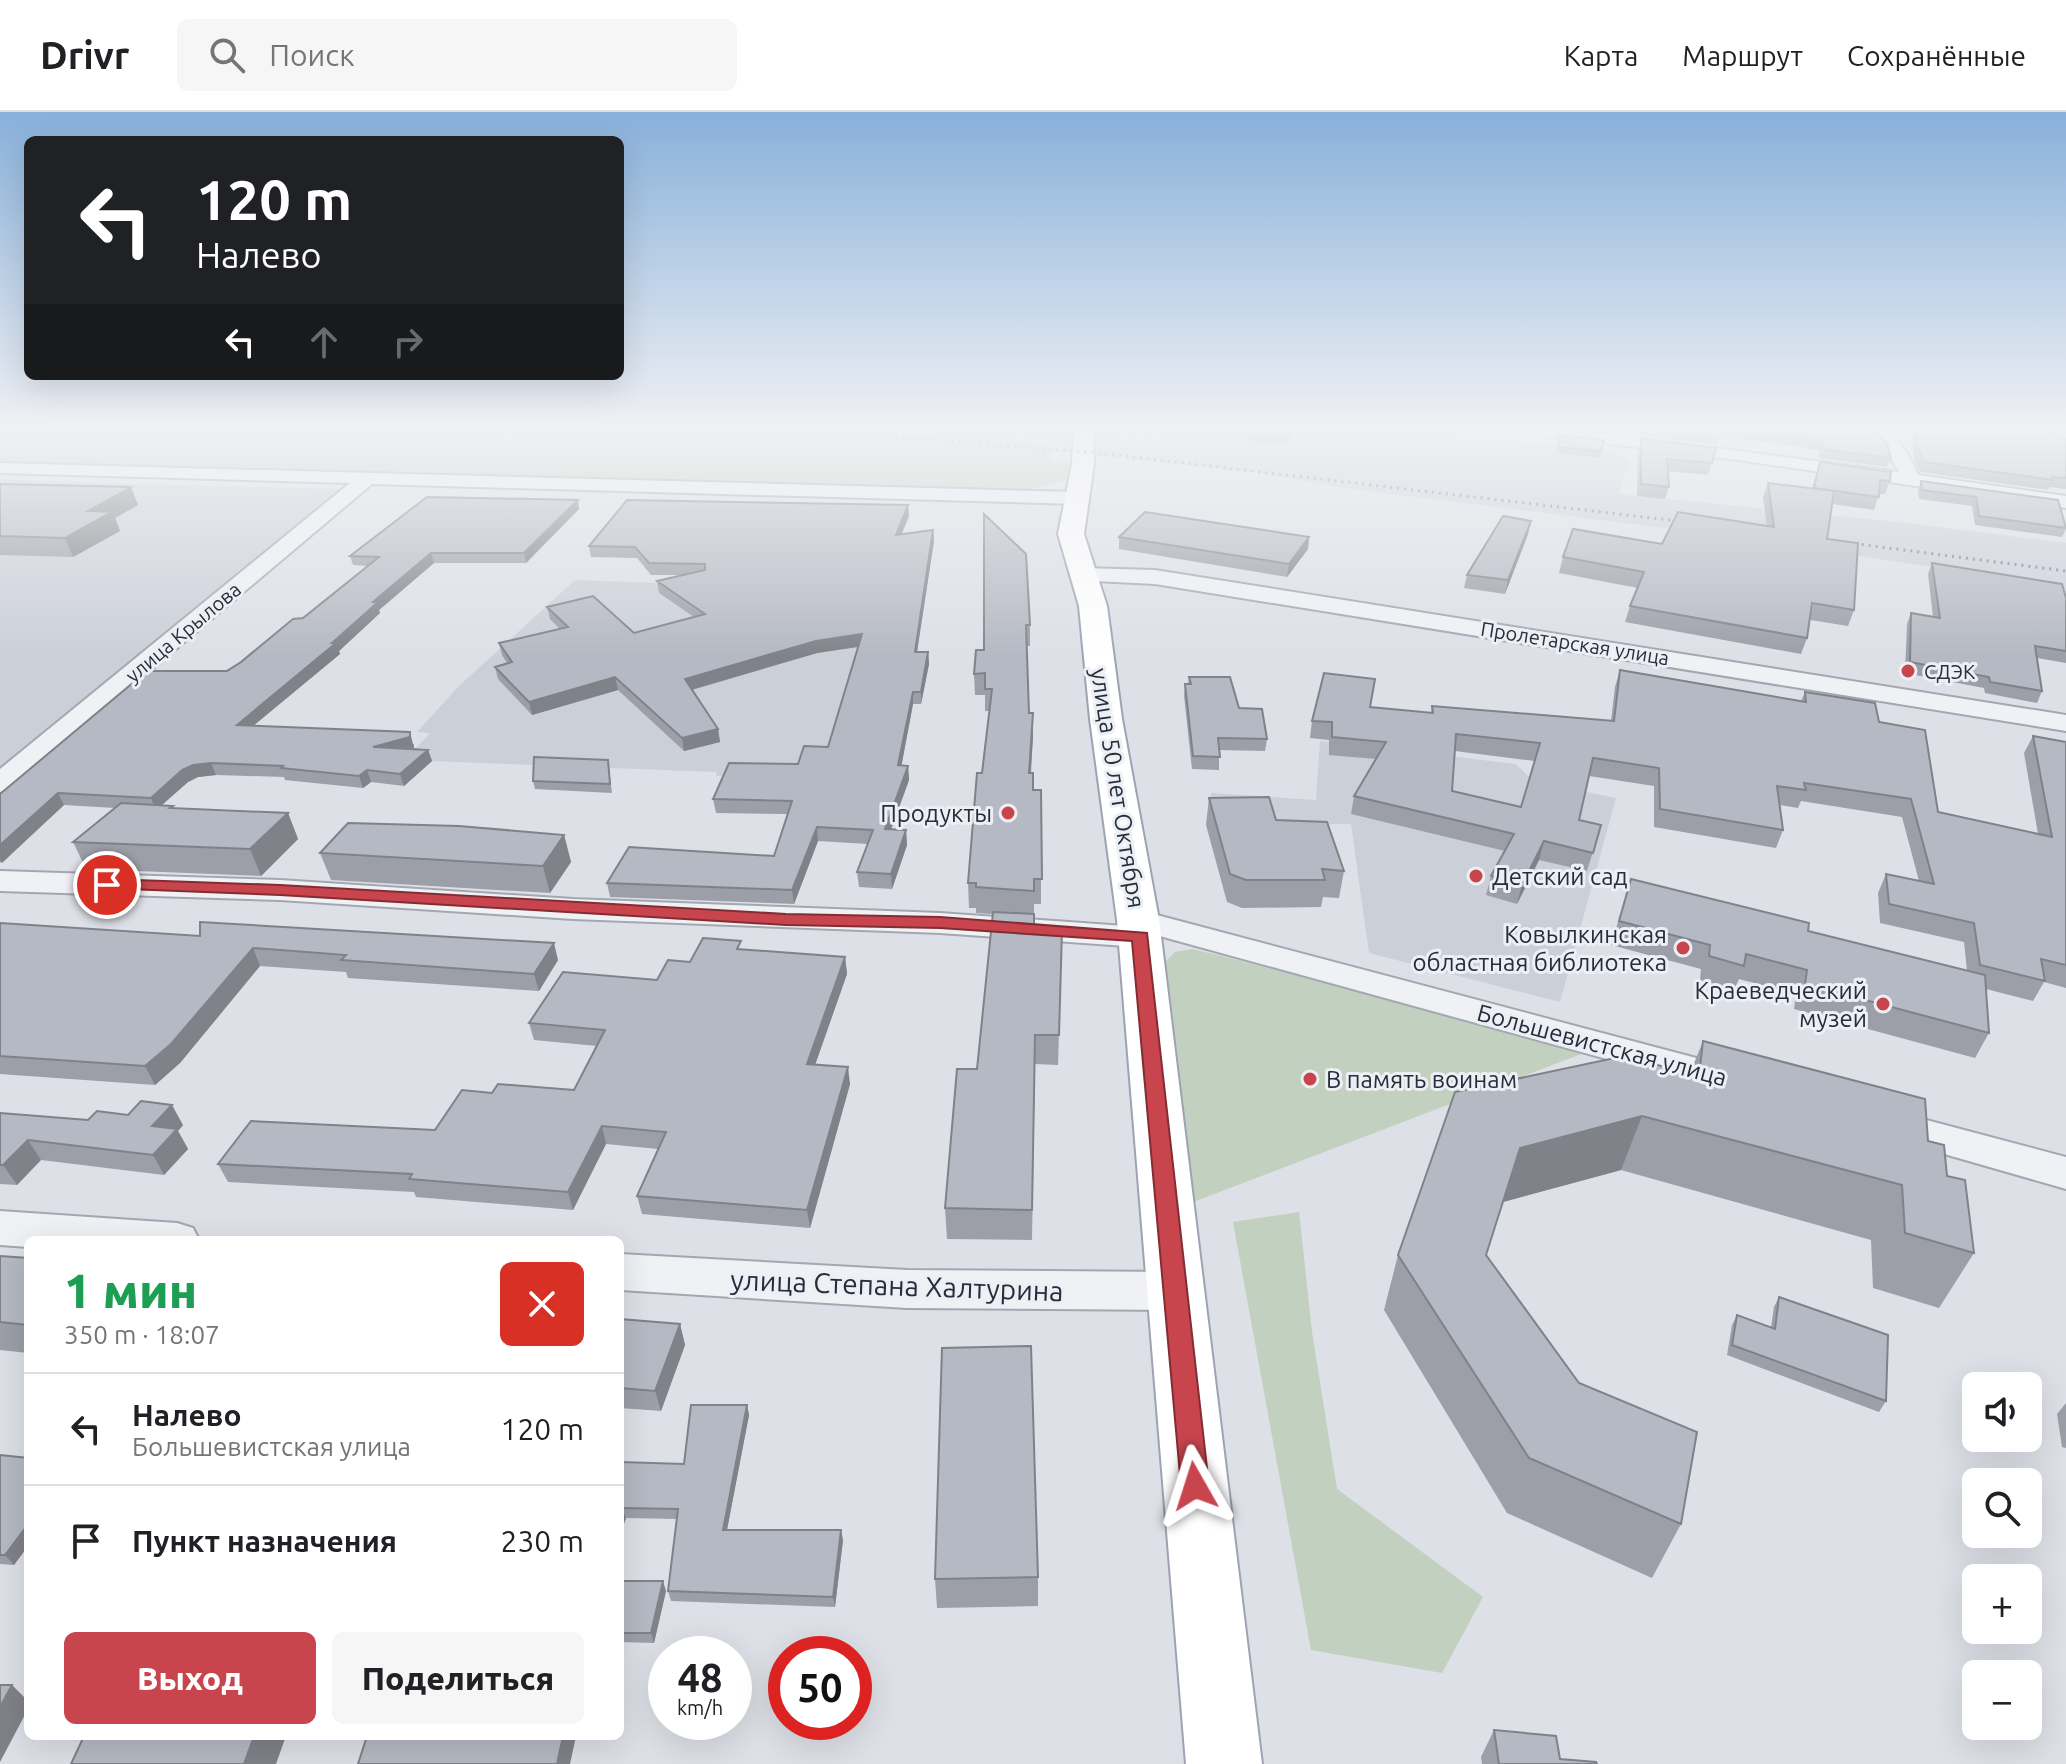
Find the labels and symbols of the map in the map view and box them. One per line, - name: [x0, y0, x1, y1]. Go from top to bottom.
- street label: улица Крылова: [121, 577, 245, 687]
- street label: Пролетарская улица: [1479, 617, 1671, 669]
- place label: СДЭК: [1924, 660, 1975, 683]
- marker: СДЭК: [1899, 662, 1917, 680]
- street label: улица 50 лет Октября: [1086, 666, 1150, 910]
- place label: Продукты: [880, 800, 992, 827]
- marker: Продукты: [999, 804, 1017, 822]
- pin: [73, 851, 141, 919]
- place label: Детский сад: [1492, 863, 1628, 890]
- marker: Детский сад: [1467, 867, 1485, 885]
- place label: Ковылкинская областная библиотека: [1413, 921, 1667, 976]
- marker: Ковылкинская областная библиотека: [1674, 939, 1692, 957]
- place label: Краеведческий музей: [1694, 977, 1867, 1032]
- marker: Краеведческий музей: [1874, 995, 1892, 1013]
- street label: Большевистская улица: [1474, 999, 1730, 1091]
- place label: В память воинам: [1326, 1066, 1517, 1093]
- marker: В память воинам: [1301, 1070, 1319, 1088]
- street label: улица Степана Халтурина: [730, 1264, 1064, 1306]
- position arrow: [1153, 1444, 1237, 1528]
- speed limit sign: 50: [768, 1636, 872, 1740]

